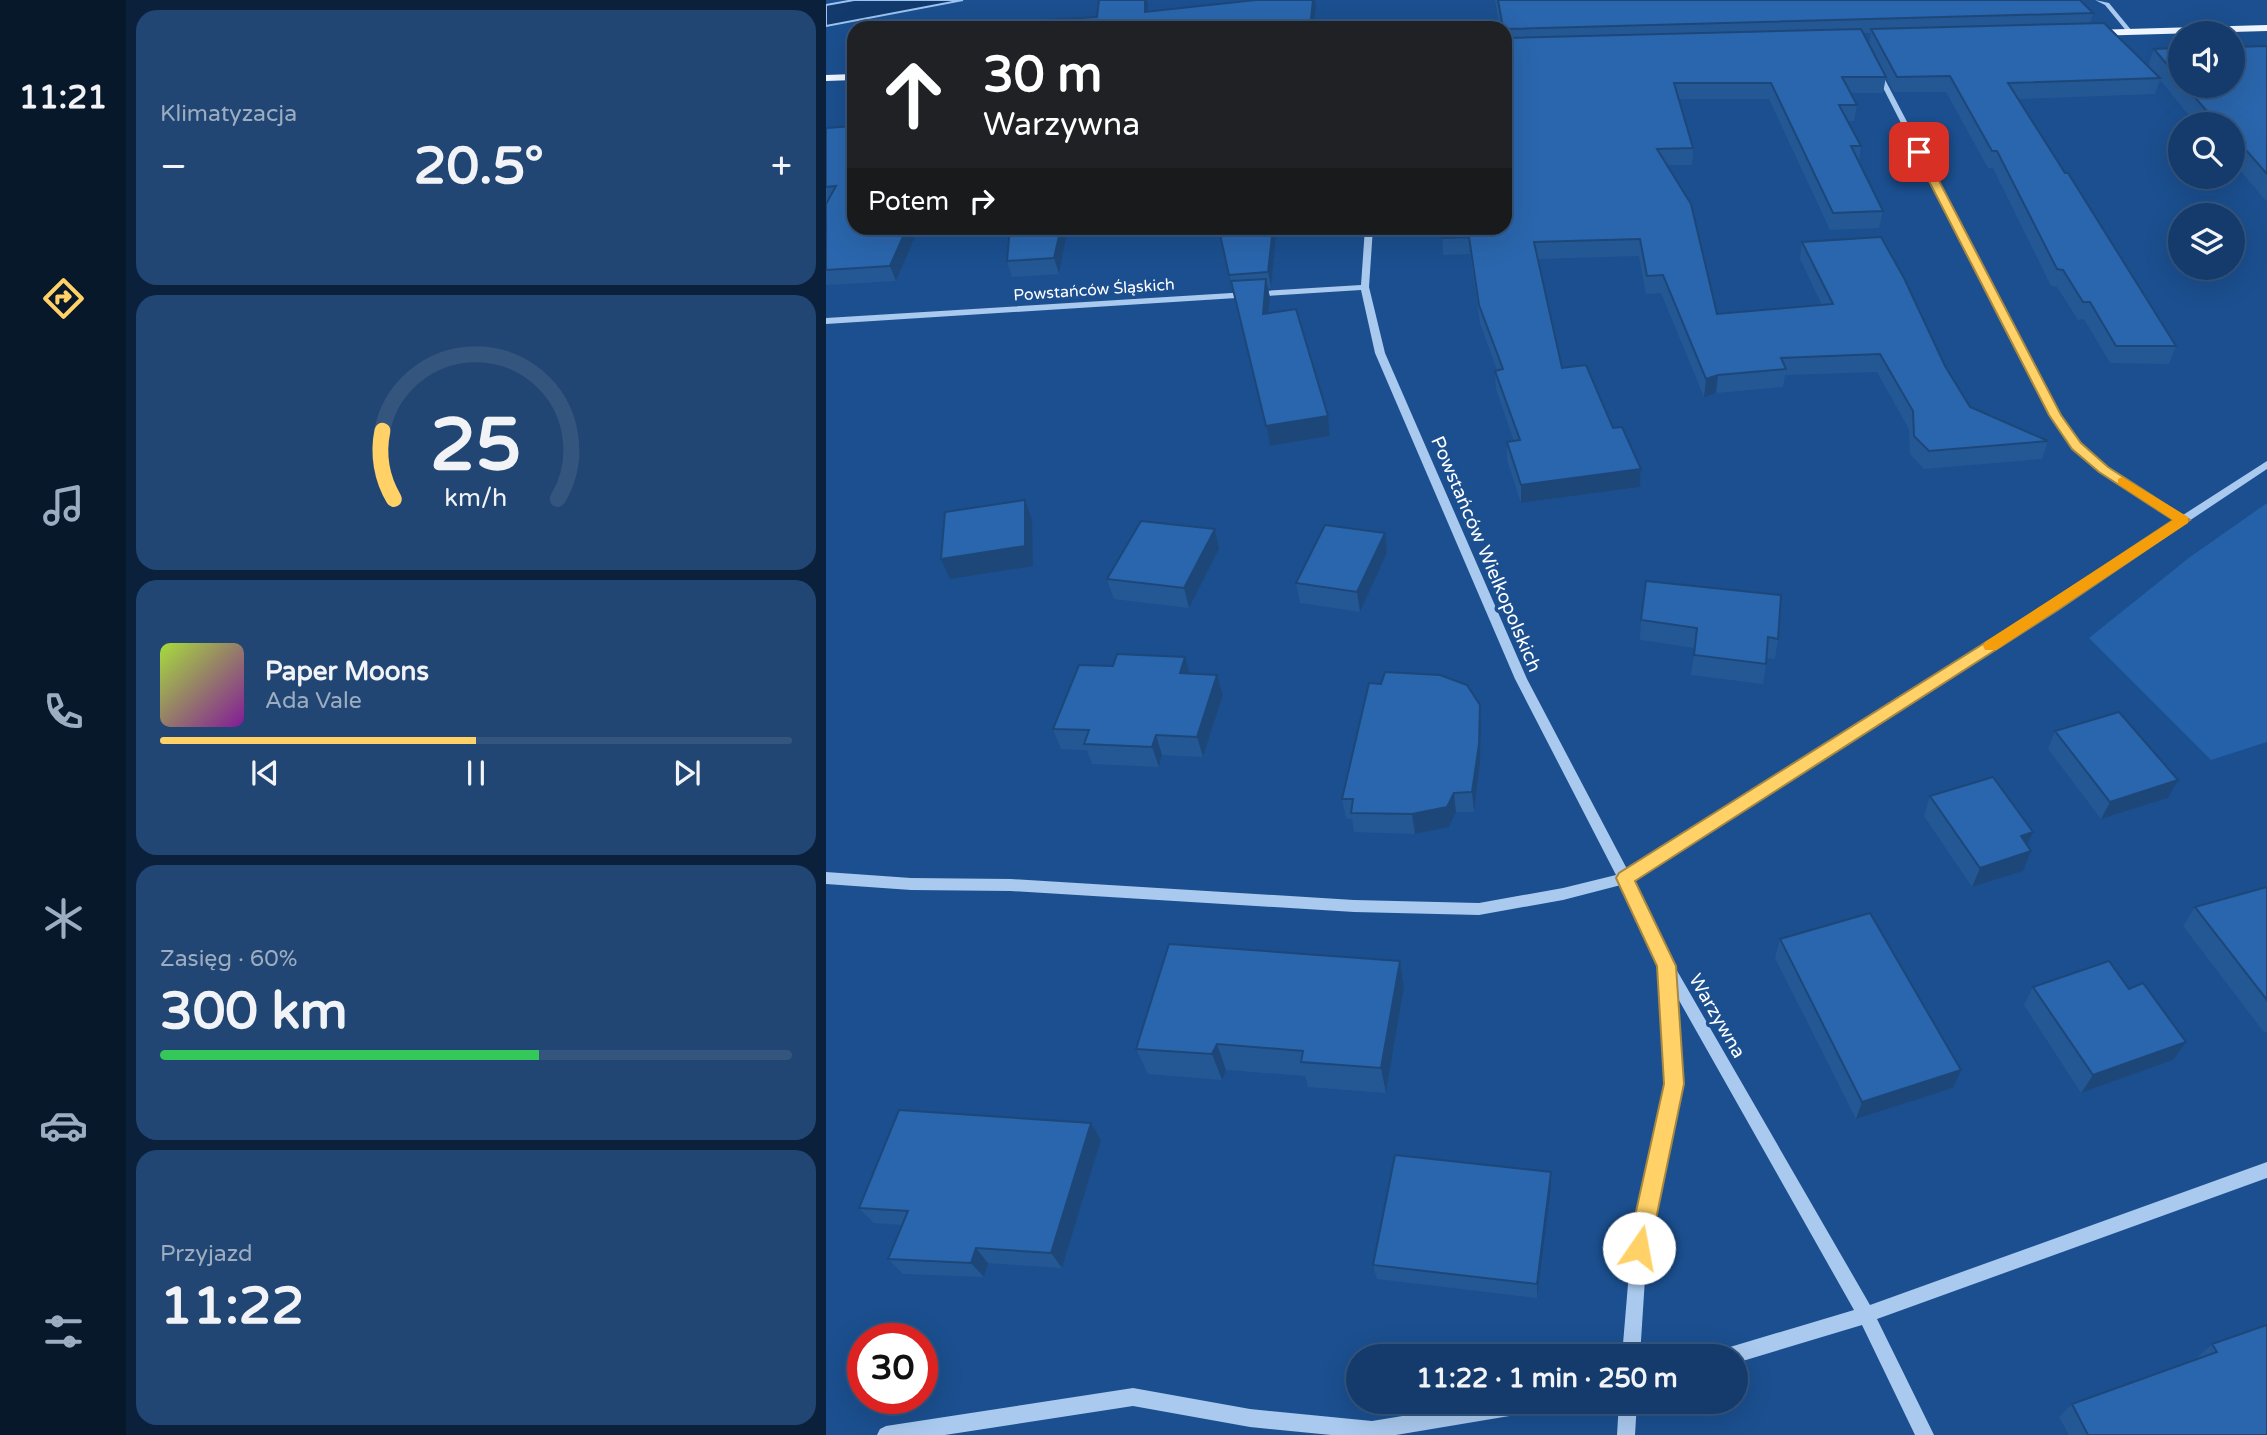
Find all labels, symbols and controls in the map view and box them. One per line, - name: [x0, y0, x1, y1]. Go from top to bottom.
- map controls: [2168, 21, 2245, 280]
- button: sound: [2168, 21, 2245, 98]
- text: 30 m: [983, 46, 1102, 105]
- icon: ahead: [868, 49, 959, 140]
- text: 11:21: [19, 79, 107, 117]
- text: Klimatyzacja: [160, 100, 297, 128]
- text: Warzywna: [983, 106, 1140, 144]
- button: search: [2168, 112, 2245, 189]
- pin: [1889, 122, 1949, 182]
- icon: arrive: [1900, 133, 1938, 171]
- text: 20.5°: [414, 135, 544, 198]
- text: −: [160, 144, 187, 190]
- text: +: [771, 144, 792, 190]
- icon: right: [963, 182, 1001, 220]
- text: Potem: [868, 186, 949, 217]
- button: layers: [2168, 203, 2245, 280]
- icon: directions: [39, 274, 88, 323]
- street label: Powstańców Śląskich: [1013, 274, 1175, 306]
- text: 25: [430, 402, 522, 490]
- street label: Powstańców Wielkopolskich: [1426, 433, 1546, 675]
- icon: music: [39, 481, 88, 530]
- text: km/h: [445, 482, 507, 512]
- text: Paper Moons: [265, 656, 429, 687]
- icon: phone: [39, 687, 88, 736]
- text: Ada Vale: [265, 687, 362, 715]
- icon: previous: [246, 754, 284, 792]
- icon: pause: [457, 754, 495, 792]
- icon: next: [668, 754, 706, 792]
- icon: climate: [39, 894, 88, 943]
- text: Zasięg · 60%: [160, 945, 297, 973]
- street label: Warzywna: [1684, 970, 1750, 1062]
- text: 300 km: [160, 980, 348, 1043]
- icon: car: [39, 1101, 88, 1150]
- position arrow: [1602, 1211, 1676, 1285]
- text: Przyjazd: [160, 1240, 253, 1268]
- text: 11:22: [160, 1275, 304, 1338]
- icon: filters: [39, 1307, 88, 1356]
- speed limit sign: 30: [847, 1323, 938, 1414]
- text: 11:22 · 1 min · 250 m: [1416, 1363, 1678, 1394]

